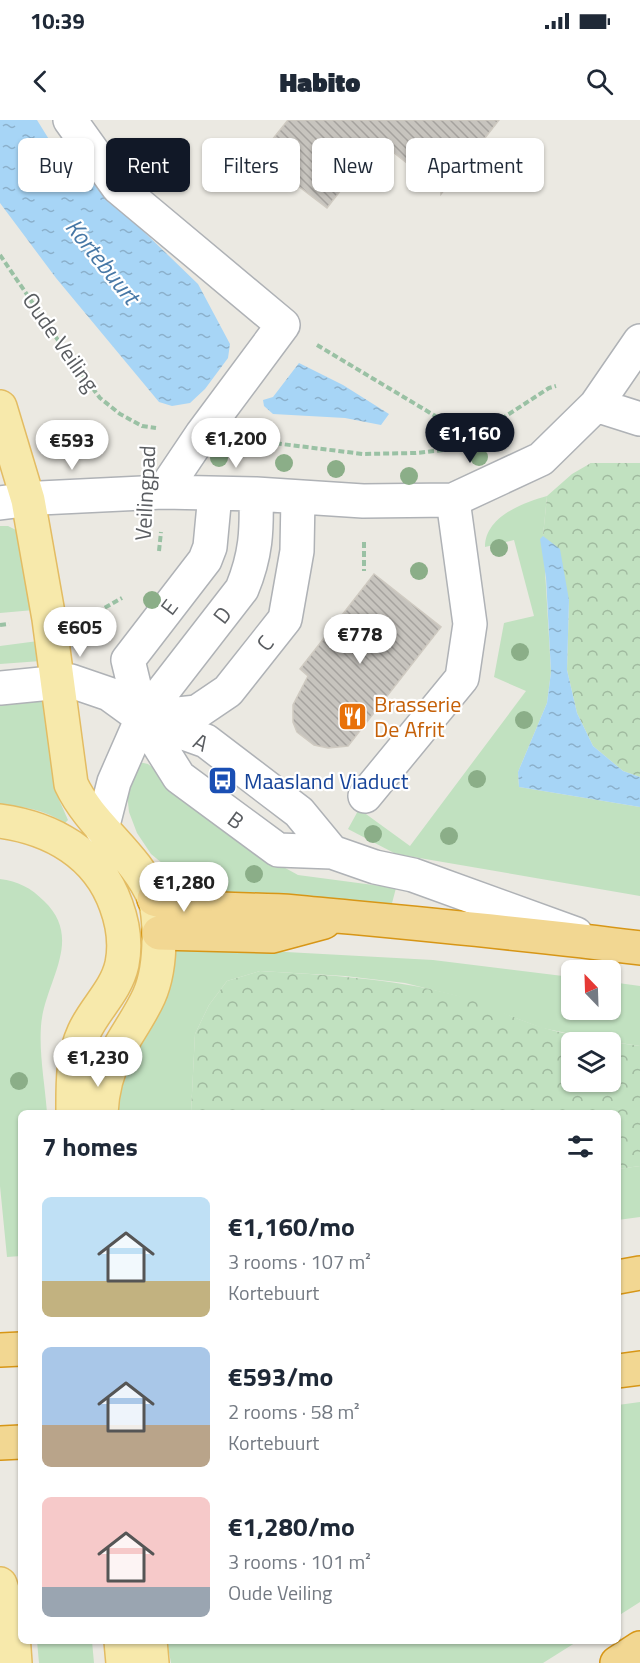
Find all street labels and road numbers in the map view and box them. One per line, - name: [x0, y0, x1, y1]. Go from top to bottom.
- street label: Oude Veiling: [14, 285, 108, 399]
- street label: Veilingpad: [126, 445, 164, 541]
- street label: E: [152, 592, 186, 622]
- street label: D: [204, 599, 240, 631]
- street label: C: [248, 628, 282, 658]
- street label: A: [187, 724, 215, 760]
- street label: B: [221, 802, 251, 838]

